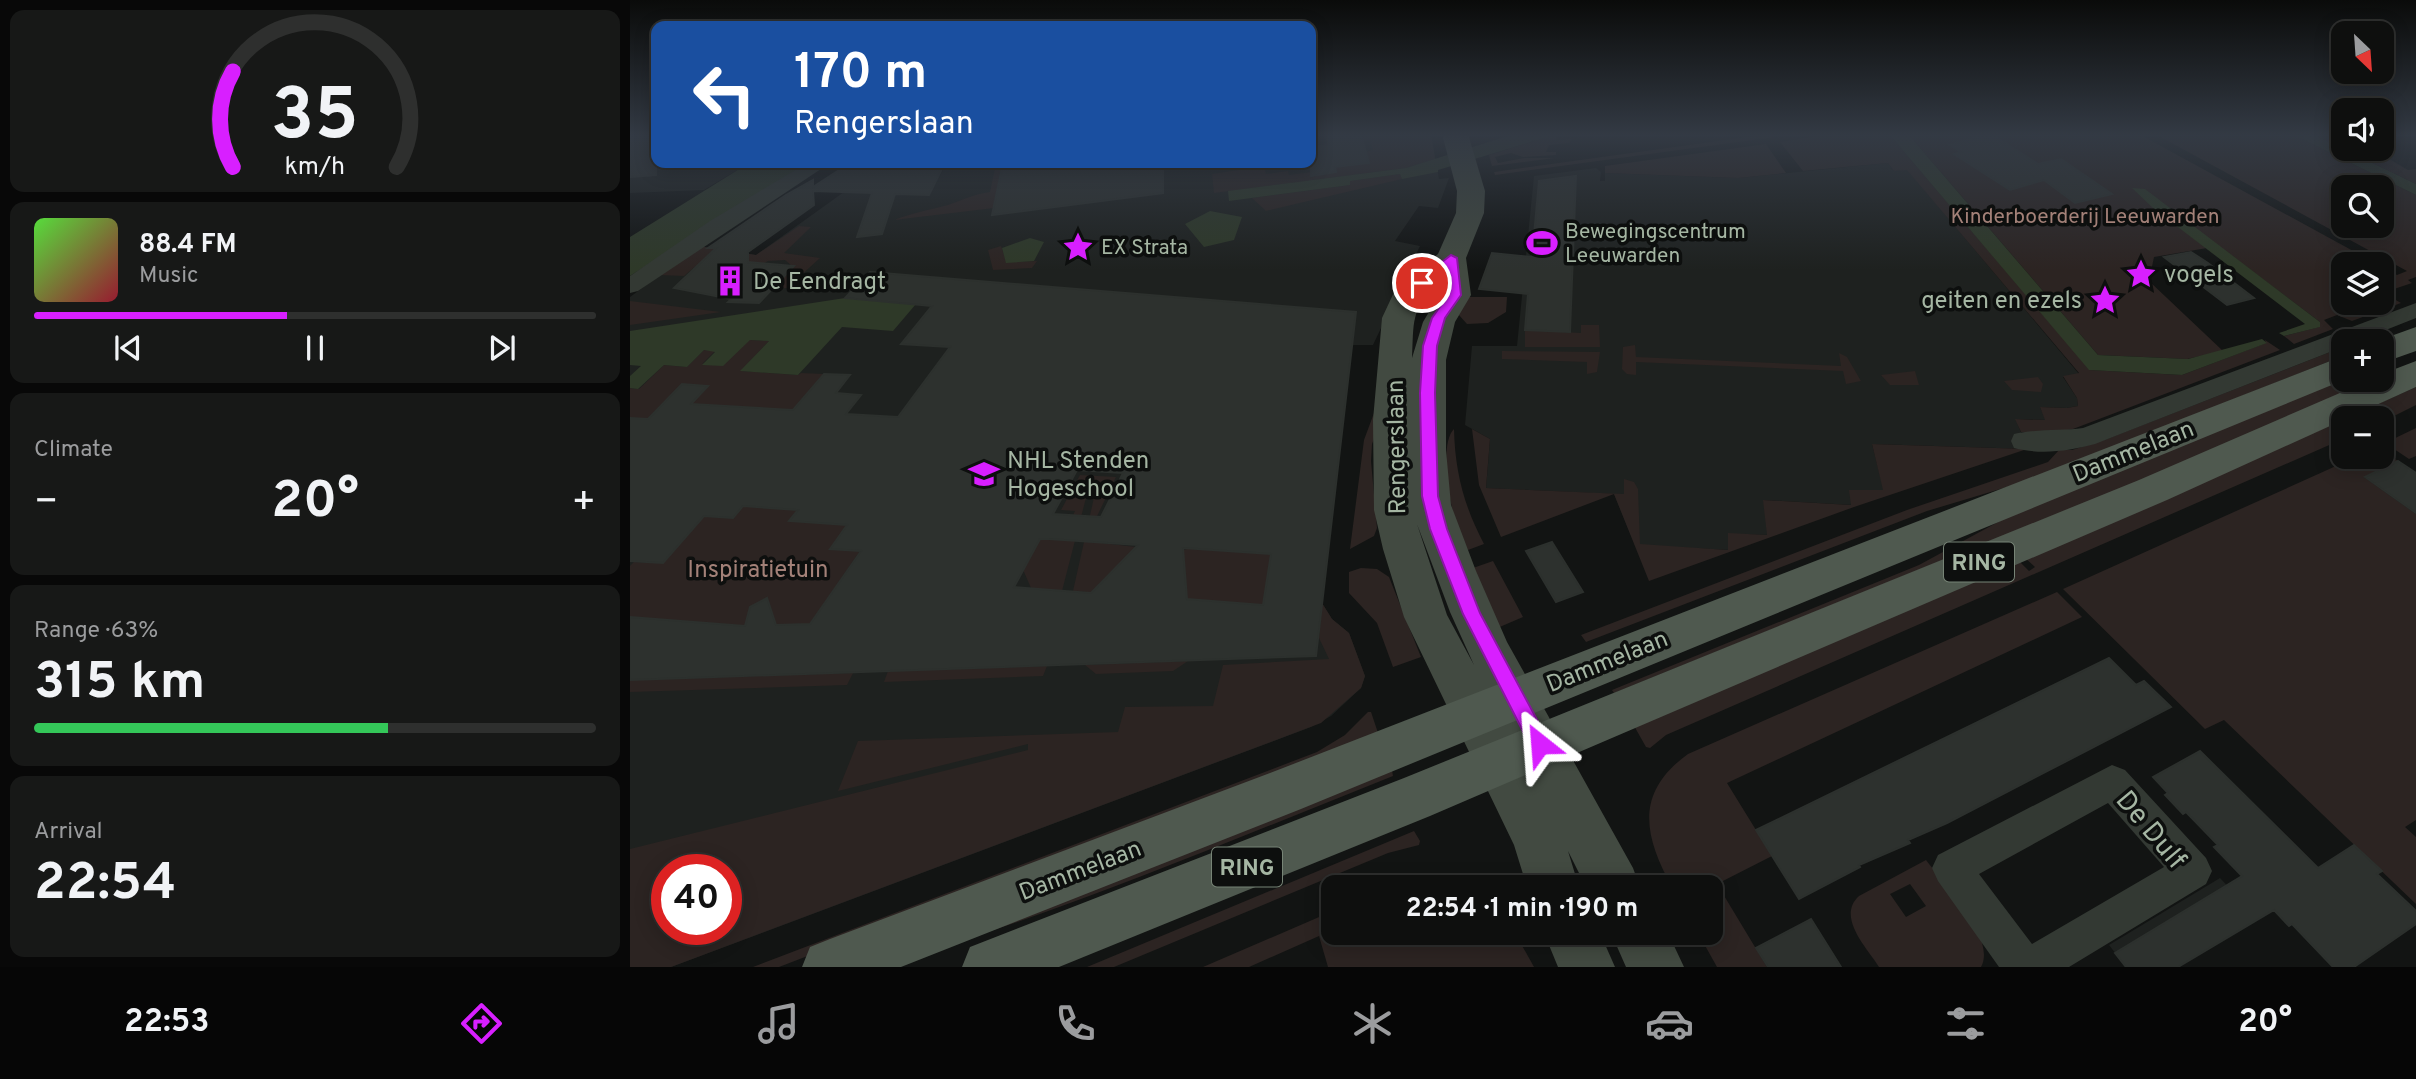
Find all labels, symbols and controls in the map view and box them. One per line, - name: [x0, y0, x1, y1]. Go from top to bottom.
- north arrow: [2331, 21, 2394, 84]
- map controls: [2331, 21, 2394, 469]
- text: 170 m: [794, 44, 927, 106]
- icon: left: [679, 49, 770, 140]
- text: 35: [271, 73, 359, 165]
- button: sound: [2331, 98, 2394, 161]
- text: Rengerslaan: [794, 105, 974, 145]
- text: km/h: [285, 152, 345, 184]
- button: search: [2331, 175, 2394, 238]
- park label: Kinderboerderij Leeuwarden: [1950, 204, 2220, 231]
- place label: Bewegingscentrum Leeuwarden: [1565, 219, 1746, 270]
- sports icon: Bewegingscentrum Leeuwarden: [1525, 226, 1559, 260]
- text: 88.4 FM: [139, 229, 237, 262]
- place icon: EX Strata: [1061, 230, 1095, 264]
- place label: EX Strata: [1101, 235, 1188, 262]
- button: layers: [2331, 252, 2394, 315]
- pin: [1392, 253, 1452, 313]
- place icon: vogels: [2124, 257, 2158, 291]
- place label: vogels: [2164, 261, 2234, 291]
- text: Music: [139, 262, 199, 291]
- building icon: De Eendragt: [713, 264, 747, 298]
- icon: arrive: [1403, 264, 1441, 302]
- place label: De Eendragt: [753, 268, 886, 298]
- place icon: geiten en ezels: [2088, 283, 2122, 317]
- place label: geiten en ezels: [1921, 287, 2082, 317]
- icon: previous: [109, 329, 147, 367]
- icon: pause: [296, 329, 334, 367]
- icon: next: [483, 329, 521, 367]
- button: +: [2331, 329, 2394, 392]
- street label: Rengerslaan: [1382, 379, 1414, 515]
- button: −: [2331, 406, 2394, 469]
- street label: Dammelaan: [2069, 415, 2199, 491]
- text: Climate: [34, 436, 113, 465]
- place label: NHL Stenden Hogeschool: [1007, 447, 1149, 505]
- school or university icon: NHL Stenden Hogeschool: [967, 457, 1001, 491]
- text: 20°: [271, 470, 359, 536]
- text: −: [34, 479, 59, 528]
- text: +: [571, 479, 596, 528]
- road number: RING: [1944, 542, 2014, 582]
- park label: Inspiratietuin: [687, 556, 829, 586]
- text: Range · 63%: [34, 617, 158, 646]
- street label: Dammelaan: [1543, 625, 1673, 701]
- text: 315 km: [34, 651, 205, 717]
- position arrow: [1503, 707, 1577, 781]
- street label: De Dulf: [2106, 784, 2193, 878]
- text: Arrival: [34, 818, 103, 847]
- street label: Dammelaan: [1015, 835, 1146, 909]
- road number: RING: [1212, 848, 1282, 887]
- text: 22:54: [34, 852, 176, 918]
- speed limit sign: 40: [651, 854, 742, 945]
- text: 22:54 · 1 min · 190 m: [1406, 893, 1638, 926]
- icon: directions: [457, 999, 506, 1048]
- icon: music: [754, 999, 803, 1048]
- icon: phone: [1051, 999, 1100, 1048]
- icon: climate: [1348, 999, 1397, 1048]
- icon: car: [1645, 999, 1694, 1048]
- icon: filters: [1941, 999, 1990, 1048]
- text: 22:53: [124, 1003, 210, 1043]
- text: 20°: [2238, 1003, 2292, 1043]

